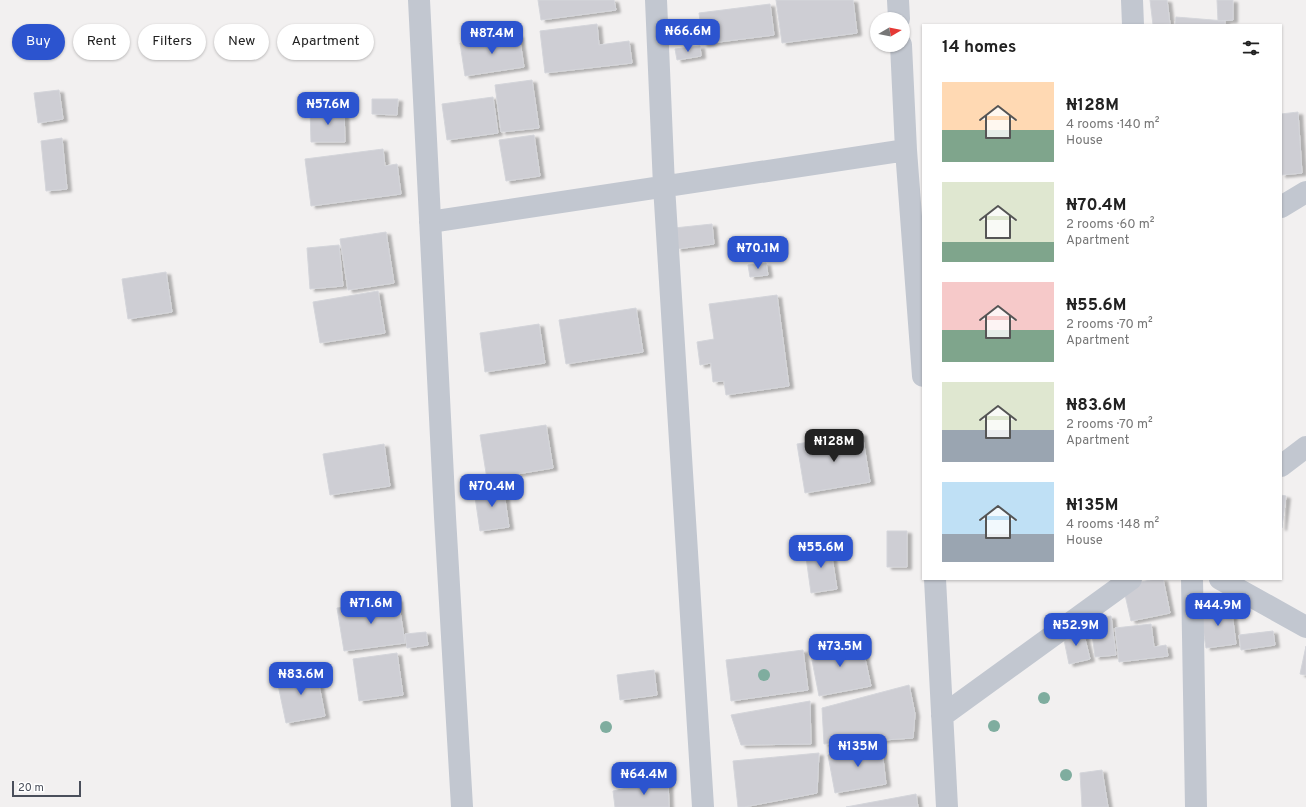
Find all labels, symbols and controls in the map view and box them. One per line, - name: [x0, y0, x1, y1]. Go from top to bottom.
- north arrow: [870, 12, 910, 52]
- map controls: [870, 12, 910, 52]
- pin: ₦66.6M: [655, 19, 721, 53]
- pin: ₦87.4M: [459, 21, 525, 55]
- chip: Buy: [12, 24, 65, 60]
- chip: Rent: [73, 24, 130, 60]
- chip: Filters: [138, 24, 206, 60]
- chip: New: [214, 24, 269, 60]
- chip: Apartment: [277, 24, 374, 60]
- text: ₦66.6M: [665, 24, 711, 40]
- text: ₦87.4M: [470, 26, 514, 42]
- text: 14 homes: [942, 37, 1016, 59]
- icon: filters: [1240, 37, 1262, 59]
- pin: ₦57.6M: [295, 92, 361, 126]
- text: ₦128M: [1066, 95, 1119, 117]
- text: ₦57.6M: [306, 97, 350, 113]
- icon: home: [974, 98, 1022, 146]
- text: 4 rooms · 140 m²: [1066, 117, 1160, 133]
- text: House: [1066, 133, 1103, 149]
- text: ₦70.4M: [1066, 195, 1127, 217]
- icon: home: [974, 198, 1022, 246]
- text: 2 rooms · 60 m²: [1066, 217, 1155, 233]
- text: Apartment: [1066, 233, 1129, 249]
- pin: ₦70.1M: [725, 236, 791, 270]
- text: ₦70.1M: [736, 241, 780, 257]
- text: ₦55.6M: [1066, 295, 1127, 317]
- icon: home: [974, 298, 1022, 346]
- text: 2 rooms · 70 m²: [1066, 317, 1153, 333]
- text: Apartment: [1066, 333, 1129, 349]
- text: ₦83.6M: [1066, 395, 1126, 417]
- icon: home: [974, 398, 1022, 446]
- text: 2 rooms · 70 m²: [1066, 417, 1153, 433]
- pin: ₦128M: [806, 429, 862, 463]
- text: Apartment: [1066, 433, 1129, 449]
- text: ₦128M: [814, 434, 854, 450]
- pin: ₦70.4M: [459, 474, 525, 508]
- text: ₦70.4M: [469, 479, 515, 495]
- text: ₦135M: [1066, 495, 1119, 517]
- icon: home: [974, 498, 1022, 546]
- text: 4 rooms · 148 m²: [1066, 517, 1159, 533]
- text: House: [1066, 533, 1103, 549]
- pin: ₦55.6M: [788, 535, 854, 569]
- text: ₦55.6M: [798, 540, 844, 556]
- pin: ₦71.6M: [338, 591, 404, 625]
- pin: ₦44.9M: [1185, 593, 1251, 627]
- text: ₦71.6M: [350, 596, 392, 612]
- text: ₦44.9M: [1194, 598, 1242, 614]
- pin: ₦52.9M: [1043, 613, 1109, 647]
- text: ₦52.9M: [1053, 618, 1099, 634]
- pin: ₦73.5M: [807, 634, 873, 668]
- text: ₦73.5M: [818, 639, 862, 655]
- pin: ₦83.6M: [268, 662, 334, 696]
- text: ₦83.6M: [278, 667, 324, 683]
- pin: ₦135M: [830, 734, 886, 768]
- text: ₦135M: [838, 739, 878, 755]
- pin: ₦64.4M: [611, 762, 677, 796]
- text: ₦64.4M: [620, 767, 668, 783]
- scale bar: [12, 779, 81, 798]
- text: 20 m: [18, 781, 44, 795]

